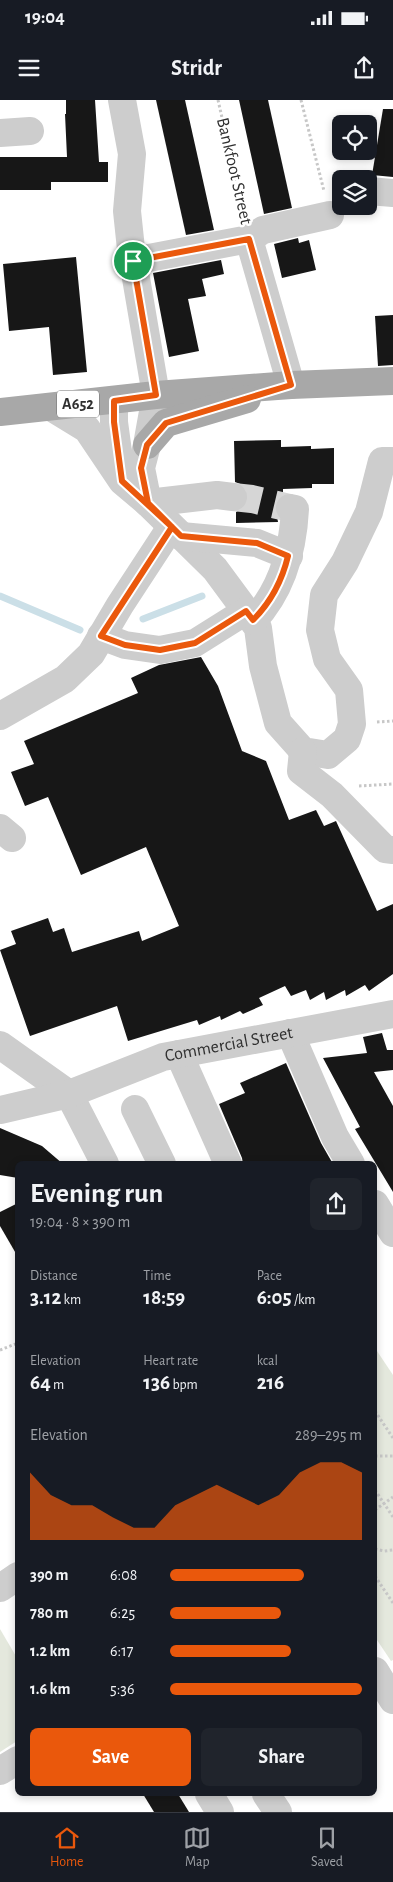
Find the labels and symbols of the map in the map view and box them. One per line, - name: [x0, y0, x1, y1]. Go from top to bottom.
- street label: Bankfoot Street: [213, 116, 255, 226]
- pin: [112, 240, 154, 282]
- road number: A652: [57, 390, 99, 418]
- street label: Commercial Street: [164, 1024, 295, 1065]

